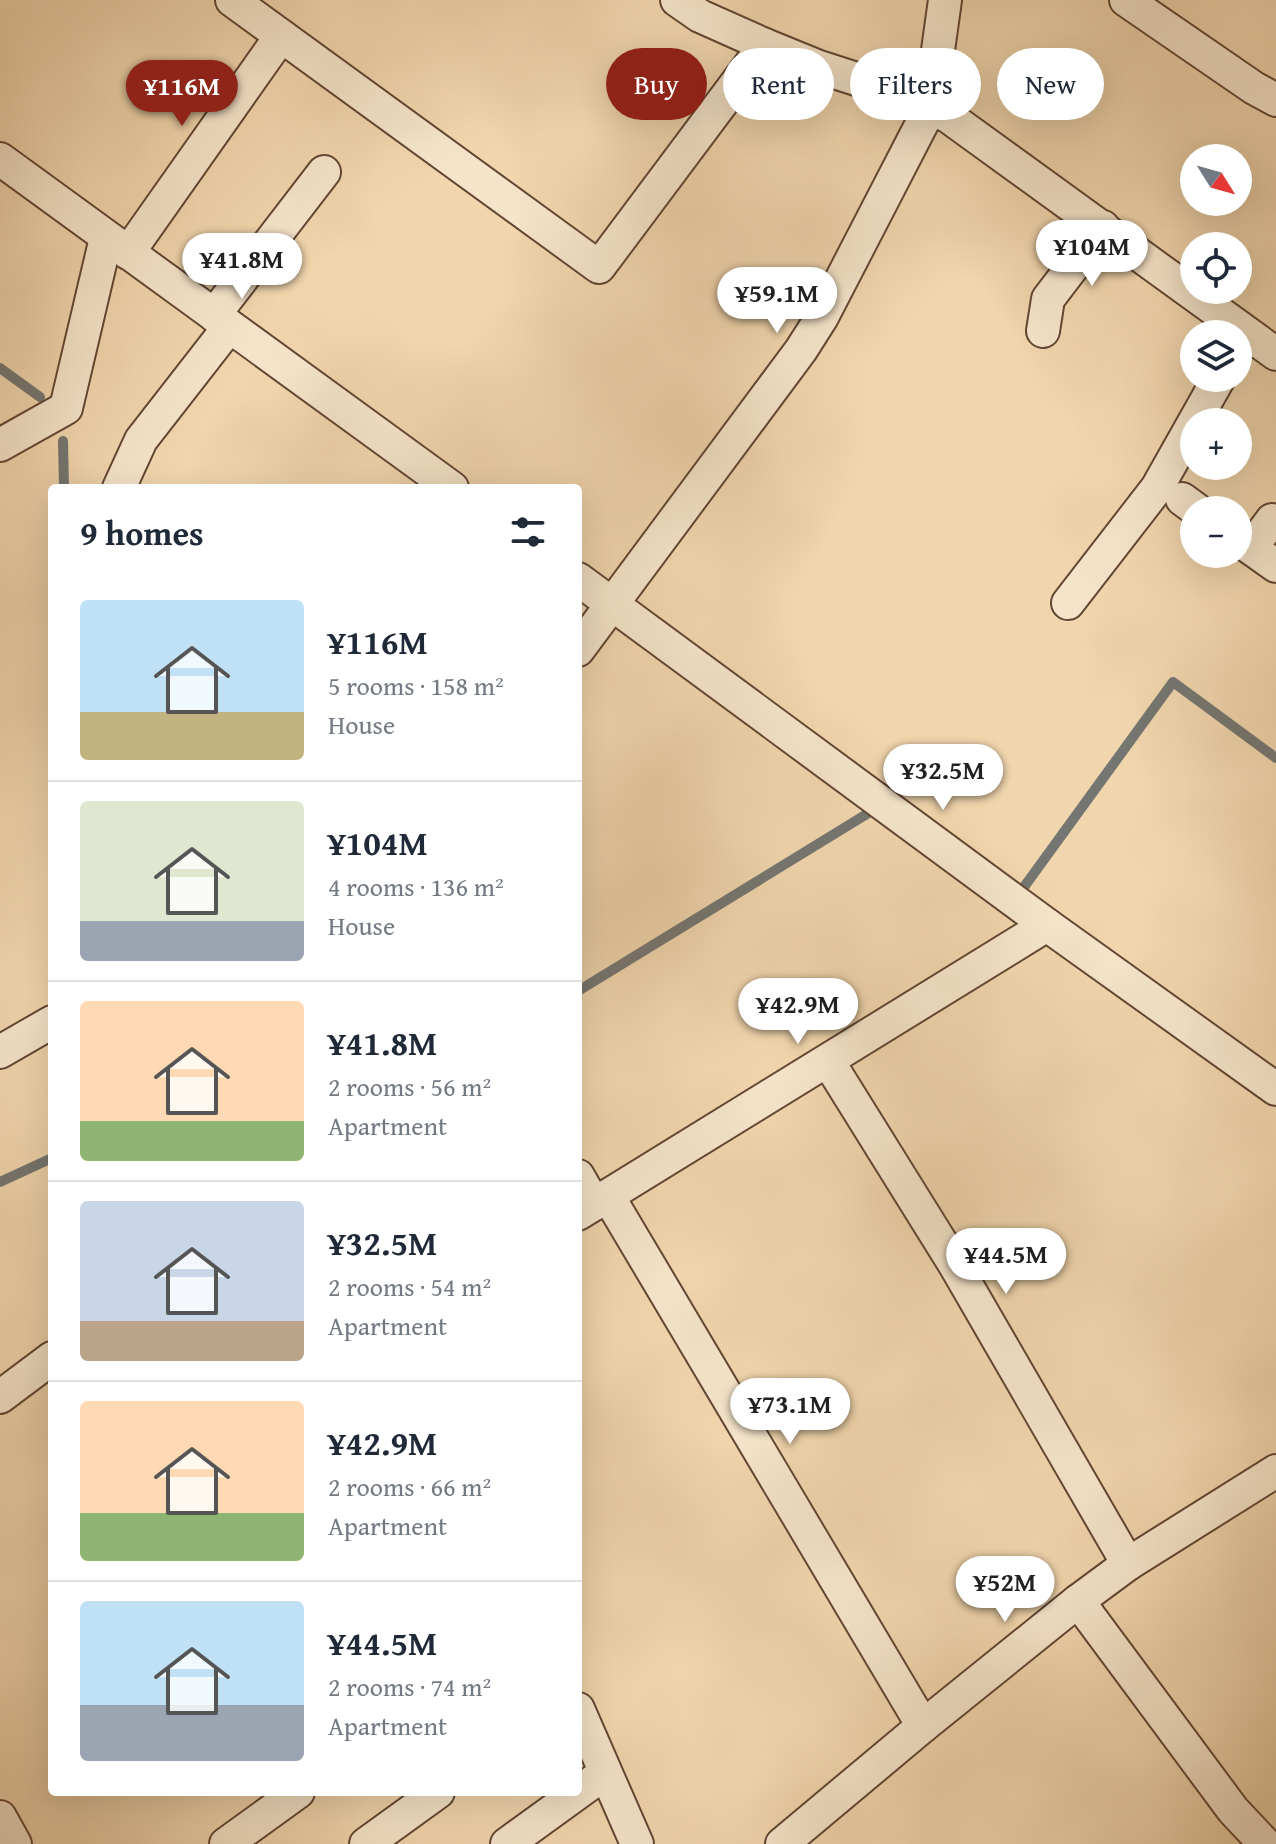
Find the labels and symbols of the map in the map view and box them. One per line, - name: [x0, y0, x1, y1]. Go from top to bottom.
- pin: ¥116M: [126, 60, 238, 128]
- north arrow: [1180, 144, 1252, 216]
- pin: ¥104M: [1036, 220, 1148, 288]
- pin: ¥41.8M: [177, 233, 307, 301]
- pin: ¥59.1M: [712, 267, 842, 335]
- pin: ¥32.5M: [878, 744, 1008, 812]
- pin: ¥42.9M: [733, 978, 863, 1046]
- pin: ¥44.5M: [941, 1228, 1071, 1296]
- pin: ¥73.1M: [725, 1378, 855, 1446]
- pin: ¥52M: [958, 1556, 1052, 1624]

